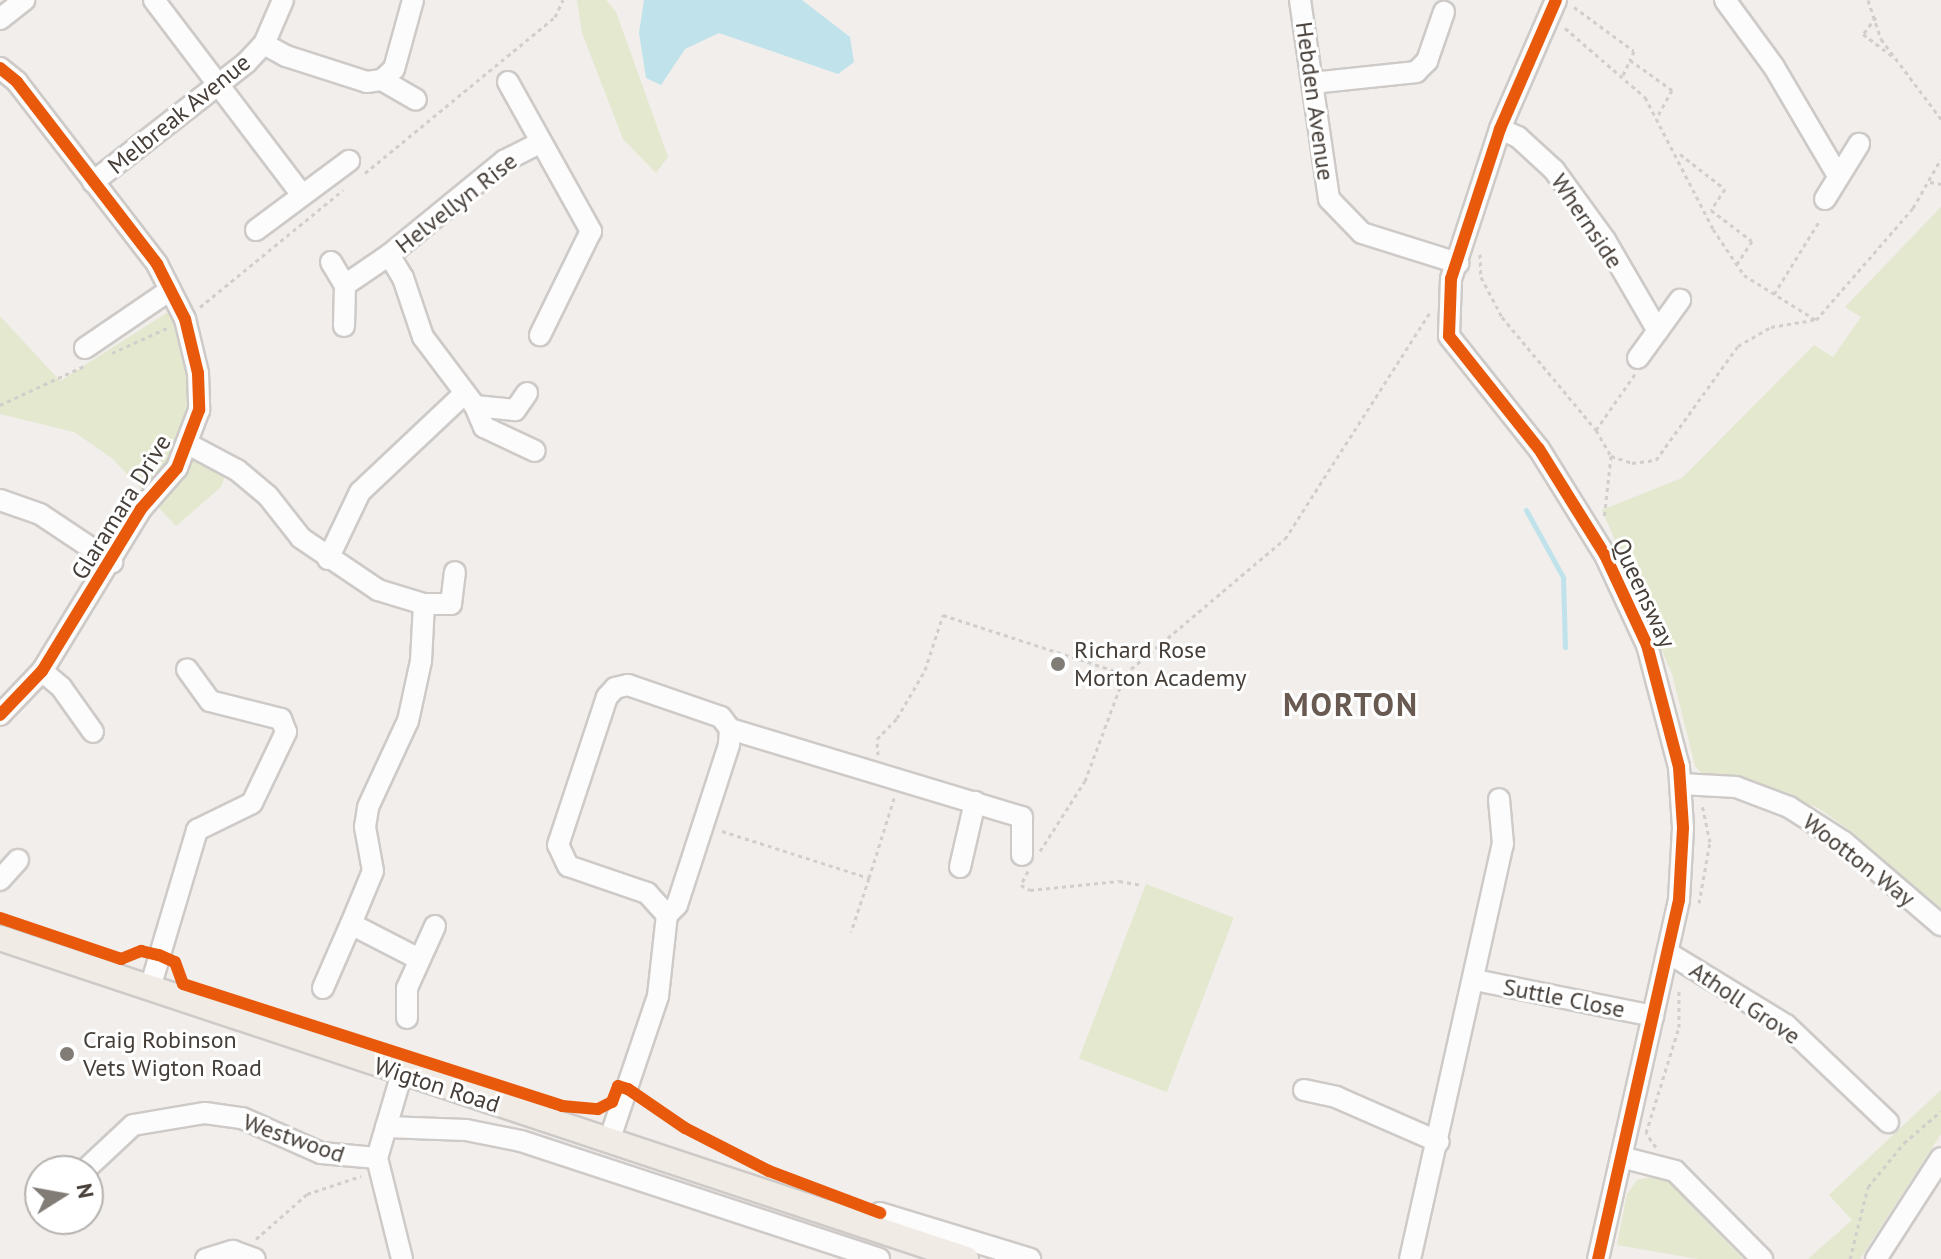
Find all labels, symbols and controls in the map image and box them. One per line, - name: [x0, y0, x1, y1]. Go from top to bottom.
- street label: Hebden Avenue: [1290, 19, 1340, 183]
- street label: Melbreak Avenue: [101, 47, 257, 181]
- street label: Helvellyn Rise: [389, 147, 523, 259]
- street label: Whernside: [1545, 168, 1629, 274]
- street label: Glaramara Drive: [65, 429, 177, 585]
- street label: Queensway: [1606, 534, 1682, 652]
- place label: Richard Rose Morton Academy: [1074, 636, 1247, 692]
- marker: Richard Rose Morton Academy: [1049, 655, 1067, 673]
- district label: MORTON: [1283, 685, 1419, 723]
- street label: Wootton Way: [1797, 807, 1921, 913]
- street label: Atholl Grove: [1684, 956, 1806, 1050]
- street label: Suttle Close: [1501, 972, 1627, 1024]
- place label: Craig Robinson Vets Wigton Road: [83, 1026, 262, 1082]
- marker: Craig Robinson Vets Wigton Road: [58, 1045, 76, 1063]
- street label: Wigton Road: [371, 1051, 503, 1119]
- street label: Westwood: [240, 1107, 348, 1169]
- north arrow: [24, 1155, 104, 1235]
- text: N: [70, 1181, 101, 1201]

